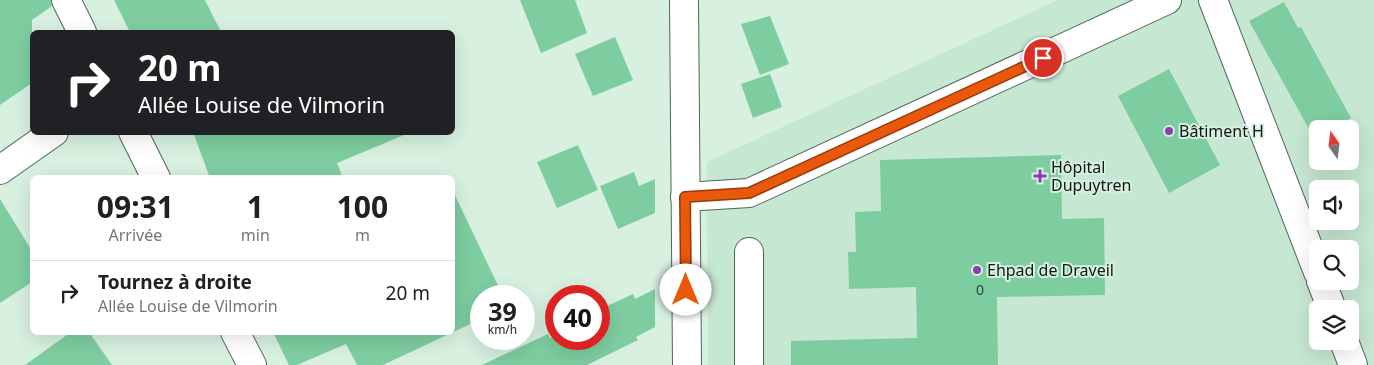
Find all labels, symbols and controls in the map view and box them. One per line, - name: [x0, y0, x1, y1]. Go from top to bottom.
- pin: [1022, 37, 1064, 79]
- text: 20 m: [138, 44, 221, 91]
- icon: arrive: [1029, 44, 1057, 72]
- icon: right: [55, 50, 120, 115]
- text: Allée Louise de Vilmorin: [138, 89, 385, 119]
- place label: Bâtiment H: [1179, 120, 1264, 142]
- north arrow: [1309, 120, 1359, 170]
- map controls: [1309, 120, 1359, 350]
- marker: Bâtiment H: [1163, 125, 1175, 137]
- place label: Hôpital Dupuytren: [1051, 156, 1131, 196]
- marker: Hôpital Dupuytren: [1033, 169, 1047, 183]
- button: sound: [1309, 180, 1359, 230]
- text: 09:31: [97, 186, 174, 227]
- text: 1: [247, 186, 264, 227]
- text: 100: [337, 186, 388, 227]
- text: Arrivée: [109, 224, 162, 246]
- text: min: [241, 224, 270, 246]
- text: m: [355, 224, 370, 246]
- button: search: [1309, 240, 1359, 290]
- place label: Ehpad de Draveil: [987, 259, 1114, 281]
- position arrow: [659, 263, 711, 315]
- marker: Ehpad de Draveil: [971, 264, 983, 276]
- text: Tournez à droite: [98, 269, 252, 295]
- icon: right: [55, 279, 83, 307]
- text: 20 m: [386, 280, 430, 306]
- house number: 0: [976, 280, 984, 299]
- speed limit sign: 40: [545, 285, 610, 350]
- text: 39: [488, 294, 517, 328]
- text: Allée Louise de Vilmorin: [98, 295, 278, 317]
- button: layers: [1309, 300, 1359, 350]
- text: km/h: [488, 321, 517, 338]

